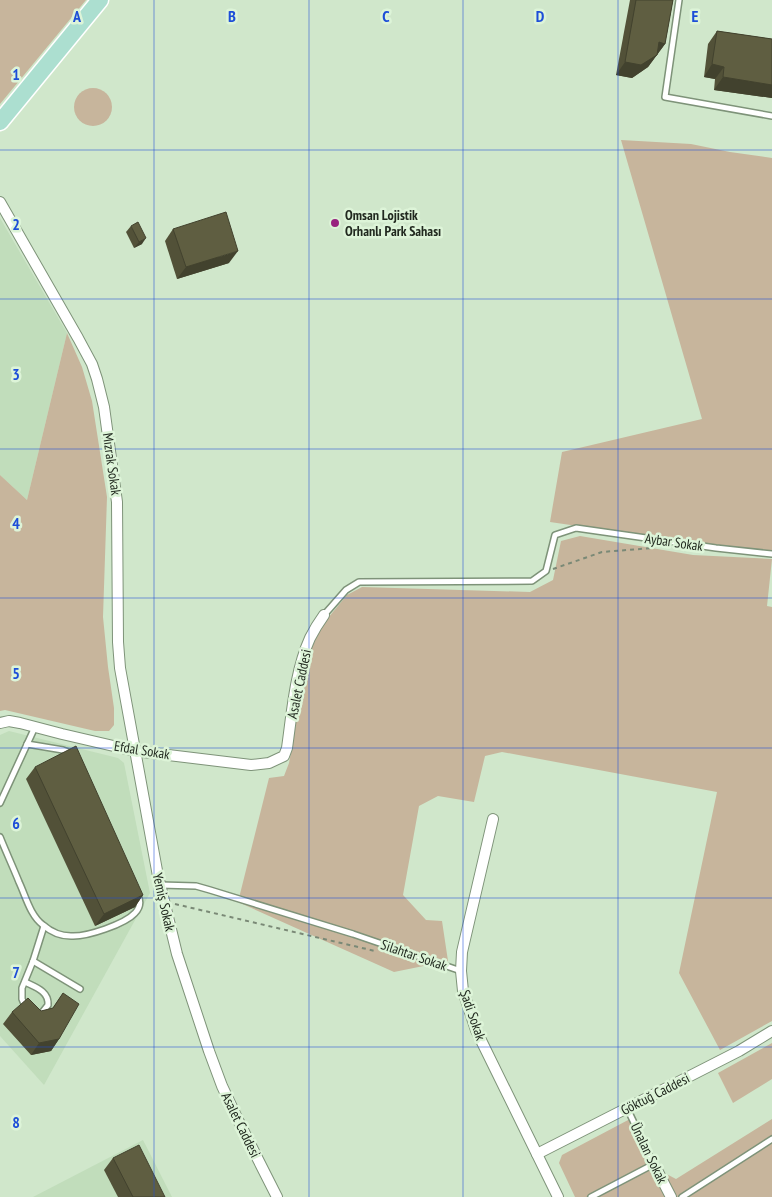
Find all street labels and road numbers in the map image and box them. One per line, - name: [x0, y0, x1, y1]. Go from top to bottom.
- street label: Mızrak Sokak: [99, 432, 125, 497]
- street label: Aybar Sokak: [644, 529, 705, 555]
- street label: Asalet Caddesi: [283, 648, 315, 720]
- street label: Efdal Sokak: [113, 737, 172, 763]
- street label: Yemiş Sokak: [149, 871, 180, 934]
- street label: Silahtar Sokak: [379, 935, 450, 975]
- street label: Şadi Sokak: [456, 987, 490, 1043]
- street label: Göktuğ Caddesi: [618, 1069, 692, 1119]
- street label: Asalet Caddesi: [217, 1089, 265, 1161]
- street label: Ünalan Sokak: [627, 1120, 672, 1187]

